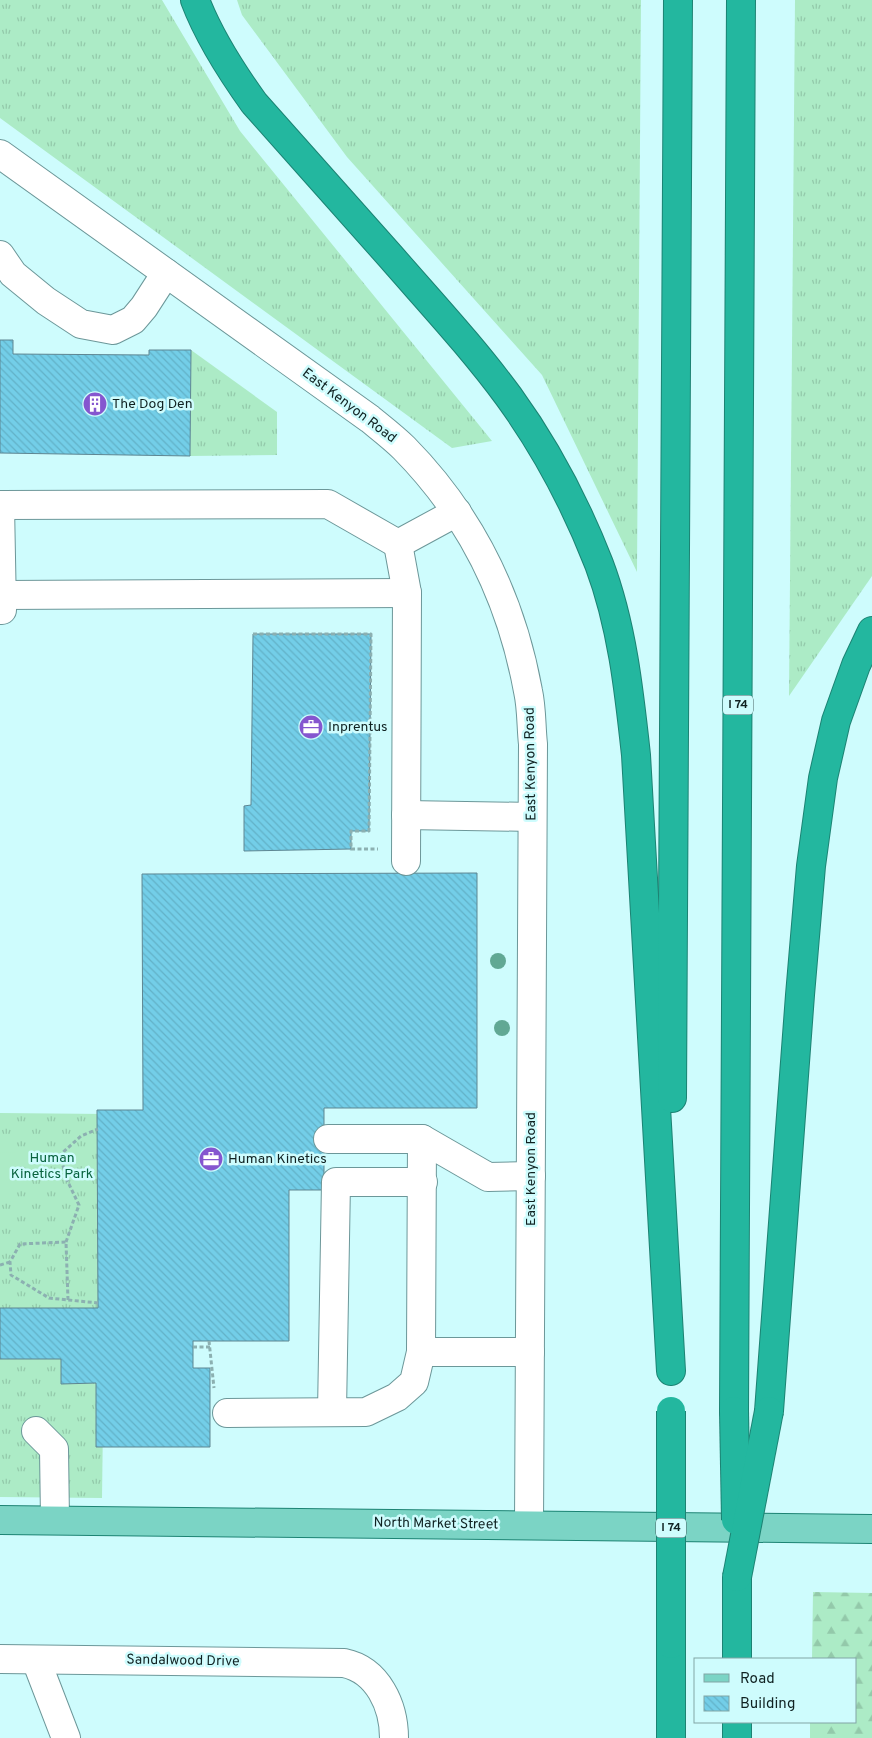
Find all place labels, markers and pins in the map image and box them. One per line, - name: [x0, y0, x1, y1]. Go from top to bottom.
- building icon: The Dog Den: [82, 391, 108, 417]
- place label: The Dog Den: [112, 396, 193, 413]
- office icon: Inprentus: [298, 714, 324, 740]
- place label: Inprentus: [328, 719, 388, 736]
- office icon: Human Kinetics: [198, 1146, 224, 1172]
- place label: Human Kinetics: [228, 1151, 327, 1168]

